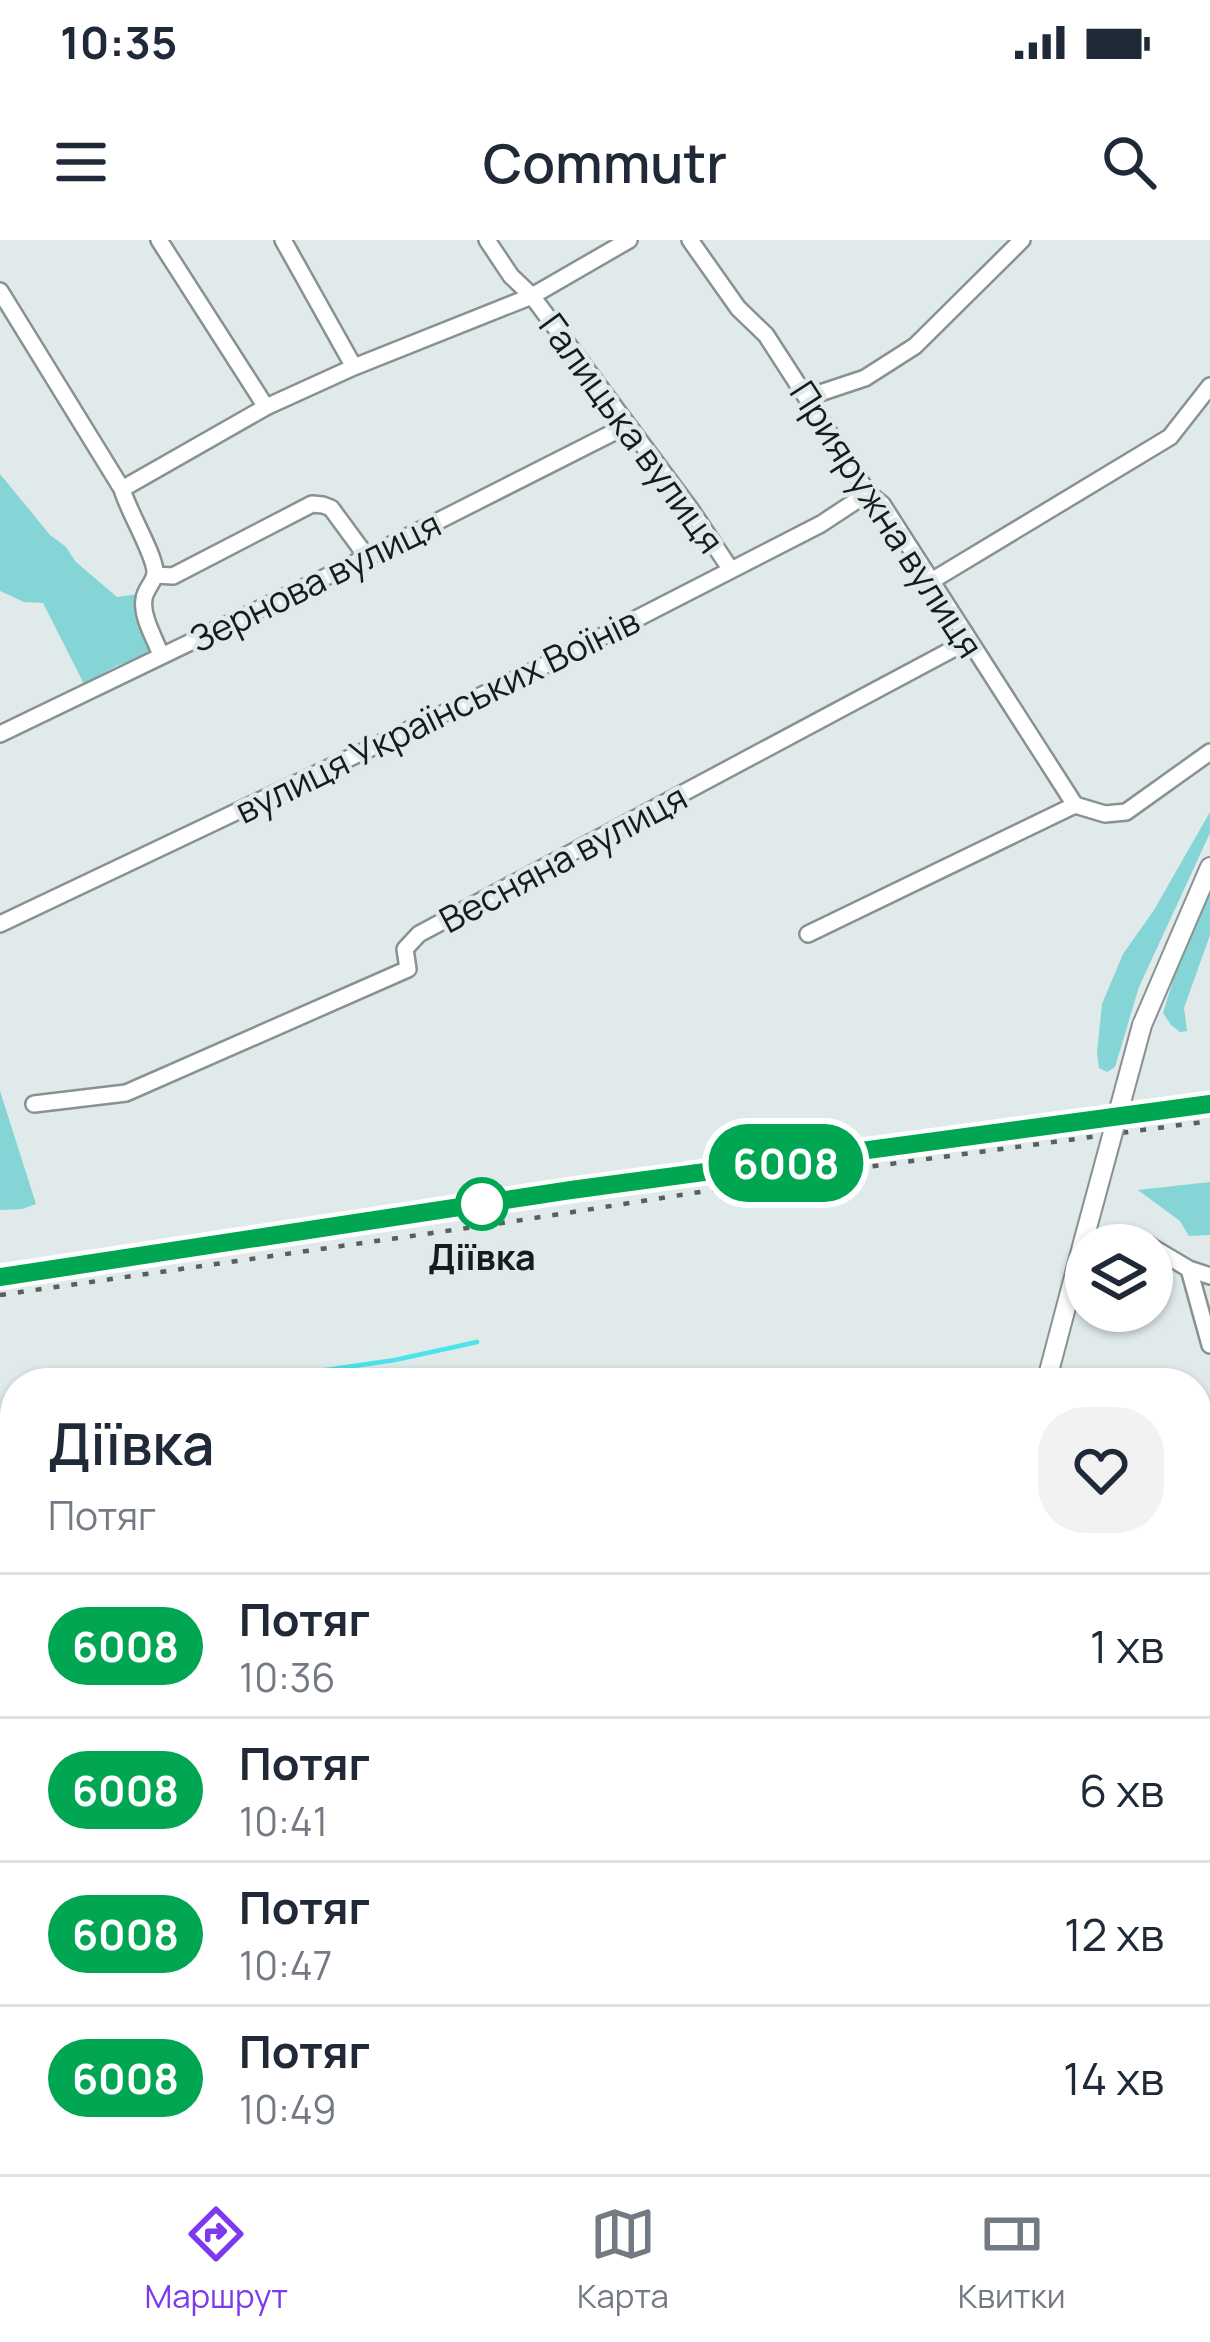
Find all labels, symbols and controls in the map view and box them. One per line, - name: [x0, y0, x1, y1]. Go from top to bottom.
- text: 10:35: [60, 11, 177, 73]
- text: Commutr: [483, 125, 727, 199]
- icon: menu: [48, 129, 114, 195]
- icon: search: [1096, 129, 1162, 195]
- street label: Галицька вулиця: [528, 303, 736, 563]
- street label: Прияружна вулиця: [779, 371, 995, 667]
- street label: Зернова вулиця: [181, 499, 449, 663]
- street label: вулиця Українських Воїнів: [227, 596, 647, 834]
- street label: Весняна вулиця: [431, 772, 695, 944]
- line badge: 6008: [702, 1124, 870, 1202]
- text: 6008: [732, 1134, 840, 1192]
- marker: Діївка: [457, 1179, 507, 1229]
- map controls: [1065, 1224, 1173, 1332]
- button: layers: [1065, 1224, 1173, 1332]
- place label: Діївка: [428, 1232, 536, 1281]
- text: Діївка: [48, 1404, 215, 1482]
- button: heart: [1038, 1407, 1164, 1533]
- text: Потяг: [48, 1488, 156, 1542]
- text: Потяг: [239, 1588, 370, 1650]
- text: 1 хв: [1090, 1615, 1164, 1677]
- text: 6008: [72, 1617, 179, 1675]
- text: 10:36: [239, 1650, 336, 1704]
- text: Потяг: [239, 1732, 370, 1794]
- text: 6 хв: [1079, 1759, 1164, 1821]
- text: 6008: [72, 1761, 179, 1819]
- text: 10:41: [239, 1794, 328, 1848]
- text: Потяг: [239, 1876, 370, 1938]
- text: 12 хв: [1064, 1903, 1164, 1965]
- text: 6008: [72, 1905, 179, 1963]
- text: 10:47: [239, 1938, 332, 1992]
- text: Потяг: [239, 2020, 370, 2082]
- text: 14 хв: [1063, 2047, 1164, 2109]
- text: 6008: [72, 2049, 179, 2107]
- text: 10:49: [239, 2082, 337, 2136]
- tab: Маршрут: [144, 2201, 288, 2318]
- tab: Карта: [577, 2201, 669, 2318]
- tab: Квитки: [958, 2201, 1066, 2318]

